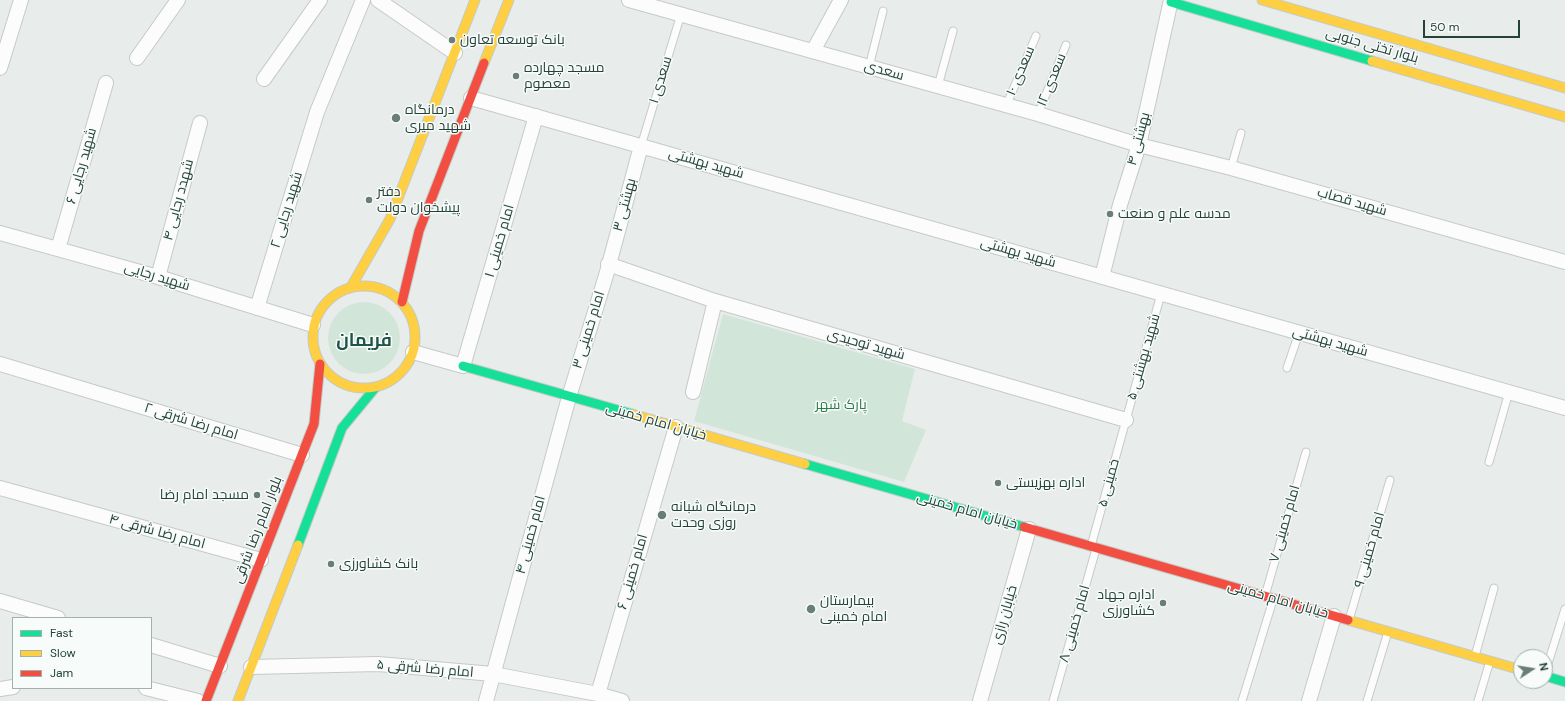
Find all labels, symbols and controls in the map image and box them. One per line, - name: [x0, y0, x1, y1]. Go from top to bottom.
- scale bar: [1425, 12, 1522, 38]
- text: 50 m: [1430, 19, 1459, 35]
- street label: بلوار تختی جنوبی: [1324, 25, 1420, 67]
- place label: بانک توسعه تعاون: [460, 32, 565, 48]
- marker: بانک توسعه تعاون: [447, 35, 457, 45]
- street label: سعدی ۱۰: [1003, 44, 1039, 98]
- street label: سعدی ۱۲: [1034, 51, 1070, 109]
- street label: سعدی ۱: [646, 54, 676, 106]
- street label: سعدی: [862, 57, 906, 85]
- place label: مسجد چهارده معصوم: [524, 60, 604, 92]
- marker: مسجد چهارده معصوم: [511, 71, 521, 81]
- place label: درمانگاه شهید میری: [405, 102, 471, 134]
- street label: بهشتی ۴: [1124, 110, 1154, 168]
- marker: درمانگاه شهید میری: [390, 112, 402, 124]
- street label: شهید رجایی ۶: [63, 126, 101, 206]
- street label: شهید بهشتی: [666, 145, 746, 183]
- street label: شهدد رجایی ۴: [160, 157, 198, 243]
- street label: شهید رجایی ۲: [267, 170, 307, 250]
- street label: بهشتی ۳: [610, 176, 640, 234]
- place label: دفتر پیشخوان دولت: [377, 184, 460, 216]
- street label: شهید قصاب: [1315, 184, 1389, 220]
- marker: دفتر پیشخوان دولت: [364, 195, 374, 205]
- street label: امام خمینی ۱: [482, 203, 518, 279]
- place label: مدسه علم و صنعت: [1118, 206, 1231, 222]
- marker: مدسه علم و صنعت: [1105, 209, 1115, 219]
- street label: شهید بهشتی: [978, 234, 1058, 272]
- street label: شهید رجایی: [122, 259, 192, 295]
- street label: امام خمینی ۳: [569, 289, 609, 371]
- street label: شهید بهشتی ۵: [1124, 312, 1164, 402]
- street label: شهید بهشتی: [1290, 323, 1370, 361]
- street label: شهید توحیدی: [825, 326, 907, 364]
- district label: فریمان: [336, 330, 392, 352]
- park label: پارک شهر: [815, 397, 867, 413]
- street label: امام رضا شرقی ۲: [142, 400, 240, 444]
- street label: خیابان امام خمینی: [604, 400, 708, 444]
- street label: خمینی ۵: [1095, 457, 1123, 509]
- street label: بلوار امام رضا شرقی: [230, 474, 286, 586]
- place label: اداره بهزیستی: [1006, 475, 1085, 491]
- marker: اداره بهزیستی: [993, 478, 1003, 488]
- street label: امام خمینی ۷: [1266, 483, 1304, 565]
- place label: مسجد امام رضا: [160, 487, 249, 503]
- street label: خیابان امام خمینی: [915, 489, 1019, 533]
- marker: مسجد امام رضا: [252, 490, 262, 500]
- street label: امام خمینی ۴: [513, 494, 549, 576]
- place label: درمانگاه شبانه روزی وحدت: [671, 499, 756, 532]
- marker: درمانگاه شبانه روزی وحدت: [656, 509, 668, 521]
- street label: امام خمینی ۹: [1351, 510, 1389, 590]
- street label: امام رضا شرقی ۴: [107, 511, 207, 553]
- street label: امام خمینی ۶: [614, 532, 652, 612]
- place label: بانک کشاورزی: [339, 556, 418, 572]
- marker: بانک کشاورزی: [326, 559, 336, 569]
- street label: خیابان امام خمینی: [1226, 578, 1330, 622]
- street label: امام خمینی ۸: [1056, 583, 1094, 665]
- street label: خیابان رازی: [989, 584, 1021, 646]
- place label: اداره جهاد کشاورزی: [1097, 587, 1155, 620]
- place label: بیمارستان امام خمینی: [820, 593, 887, 626]
- marker: اداره جهاد کشاورزی: [1158, 598, 1168, 608]
- marker: بیمارستان امام خمینی: [805, 603, 817, 615]
- legend: [12, 617, 152, 689]
- text: Fast: [50, 625, 73, 641]
- text: Slow: [50, 645, 76, 661]
- north arrow: [1513, 649, 1553, 689]
- street label: امام رضا شرقی ۵: [376, 656, 474, 682]
- text: N: [1536, 661, 1551, 672]
- text: Jam: [50, 665, 73, 681]

